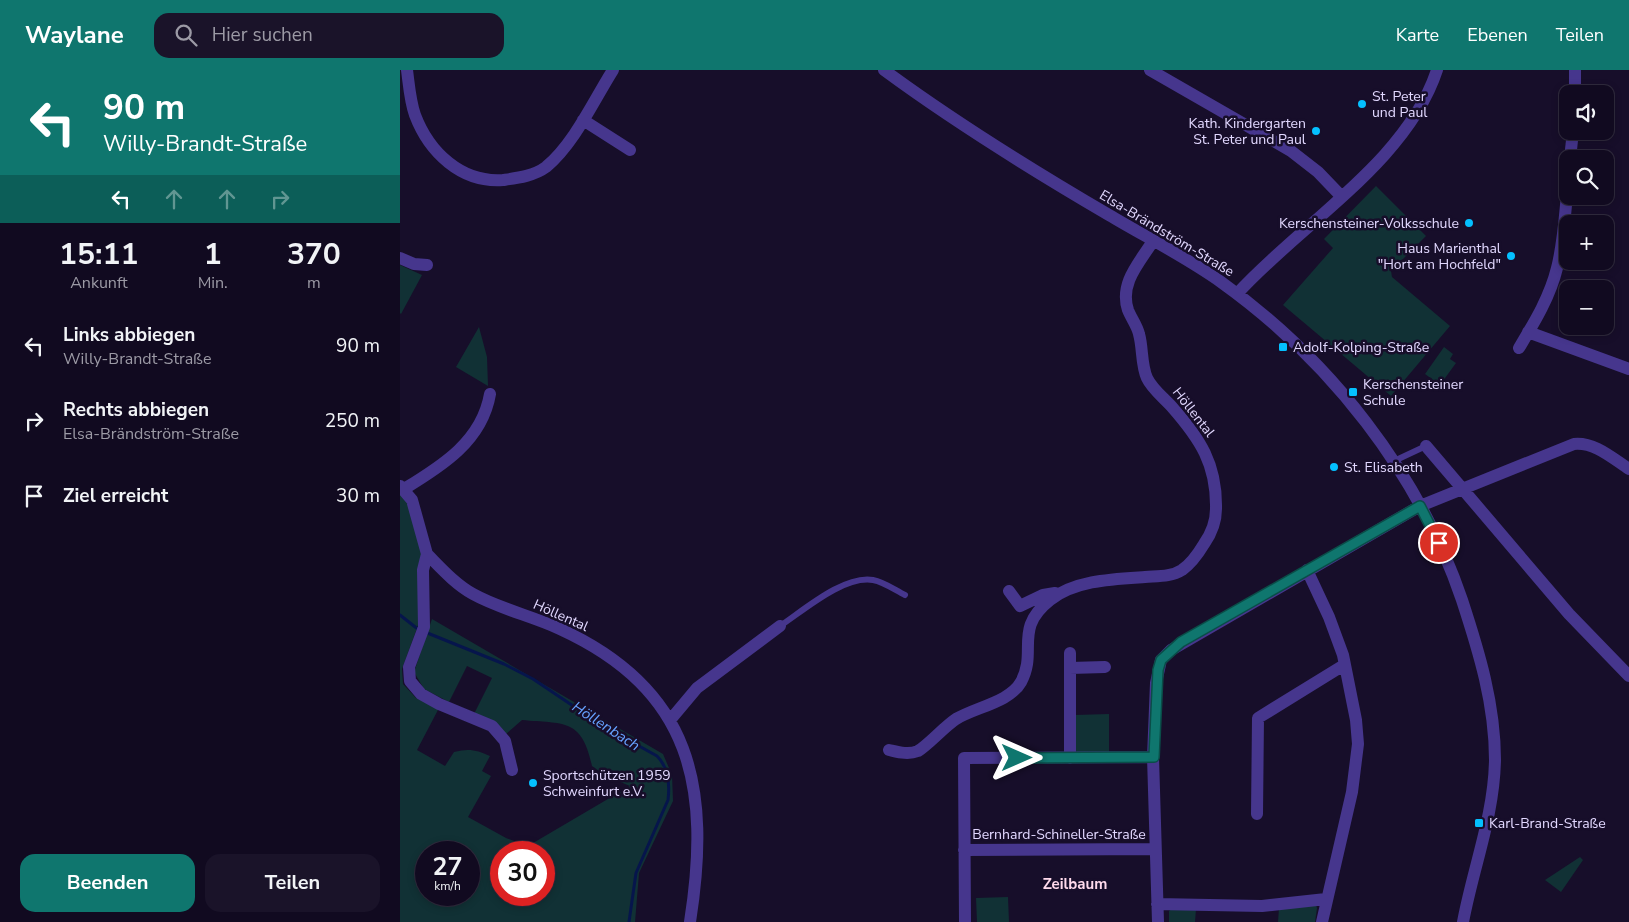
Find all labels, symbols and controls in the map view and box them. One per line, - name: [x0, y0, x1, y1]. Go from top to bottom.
- search box: [154, 13, 504, 58]
- text: Waylane: [25, 19, 124, 51]
- icon: search: [172, 21, 200, 49]
- text: Hier suchen: [212, 22, 313, 48]
- text: Karte: [1396, 23, 1439, 47]
- text: Ebenen: [1467, 23, 1528, 47]
- text: Teilen: [1556, 23, 1604, 47]
- text: 90 m: [103, 84, 185, 131]
- map controls: [1559, 85, 1614, 335]
- button: sound: [1559, 85, 1614, 140]
- place label: St. Peter und Paul: [1372, 87, 1428, 122]
- icon: left: [20, 90, 85, 155]
- marker: St. Peter und Paul: [1356, 98, 1368, 110]
- place label: Kath. Kindergarten St. Peter und Paul: [1188, 114, 1307, 149]
- marker: Kath. Kindergarten St. Peter und Paul: [1310, 125, 1322, 137]
- text: Willy-Brandt-Straße: [103, 129, 307, 159]
- button: search: [1559, 150, 1614, 205]
- icon: left: [107, 185, 135, 213]
- icon: ahead: [160, 185, 188, 213]
- icon: ahead: [213, 185, 241, 213]
- icon: right: [266, 185, 294, 213]
- street label: Elsa-Brändström-Straße: [1096, 186, 1238, 281]
- place label: Kerschensteiner-Volksschule: [1279, 214, 1459, 233]
- button: +: [1559, 215, 1614, 270]
- marker: Kerschensteiner-Volksschule: [1463, 217, 1475, 229]
- text: 15:11: [59, 234, 139, 275]
- text: 1: [204, 234, 222, 275]
- text: 370: [287, 234, 341, 275]
- place label: Haus Marienthal "Hort am Hochfeld": [1378, 239, 1502, 274]
- marker: Haus Marienthal "Hort am Hochfeld": [1505, 250, 1517, 262]
- text: Ankunft: [70, 272, 128, 294]
- text: Min.: [198, 272, 228, 294]
- text: m: [307, 272, 321, 294]
- button: −: [1559, 280, 1614, 335]
- text: Links abbiegen: [63, 322, 195, 348]
- icon: left: [20, 332, 48, 360]
- text: 90 m: [336, 333, 380, 359]
- place label: Adolf-Kolping-Straße: [1293, 338, 1429, 357]
- marker: Adolf-Kolping-Straße: [1277, 341, 1289, 353]
- text: Willy-Brandt-Straße: [63, 348, 211, 370]
- place label: Kerschensteiner Schule: [1363, 375, 1463, 410]
- street label: Höllental: [1168, 383, 1220, 442]
- marker: Kerschensteiner Schule: [1347, 386, 1359, 398]
- text: Rechts abbiegen: [63, 397, 209, 423]
- icon: right: [20, 407, 48, 435]
- text: 250 m: [325, 408, 380, 434]
- text: Elsa-Brändström-Straße: [63, 423, 239, 445]
- place label: St. Elisabeth: [1344, 458, 1423, 477]
- marker: St. Elisabeth: [1328, 461, 1340, 473]
- icon: arrive: [20, 482, 48, 510]
- text: Ziel erreicht: [63, 483, 168, 509]
- text: 30 m: [336, 483, 380, 509]
- pin: [1418, 522, 1460, 564]
- icon: arrive: [1425, 529, 1453, 557]
- street label: Höllental: [530, 595, 592, 636]
- water label: Höllenbach: [568, 697, 644, 755]
- position arrow: [990, 731, 1042, 783]
- place label: Sportschützen 1959 Schweinfurt e.V.: [543, 766, 671, 801]
- marker: Sportschützen 1959 Schweinfurt e.V.: [527, 777, 539, 789]
- place label: Karl-Brand-Straße: [1489, 814, 1606, 833]
- marker: Karl-Brand-Straße: [1473, 817, 1485, 829]
- street label: Bernhard-Schineller-Straße: [972, 825, 1146, 844]
- speed limit sign: 30: [490, 841, 555, 906]
- text: 27: [432, 850, 463, 884]
- button: Beenden: [20, 854, 195, 912]
- button: Teilen: [205, 854, 380, 912]
- district label: Zeilbaum: [1043, 874, 1107, 894]
- text: km/h: [434, 878, 461, 894]

